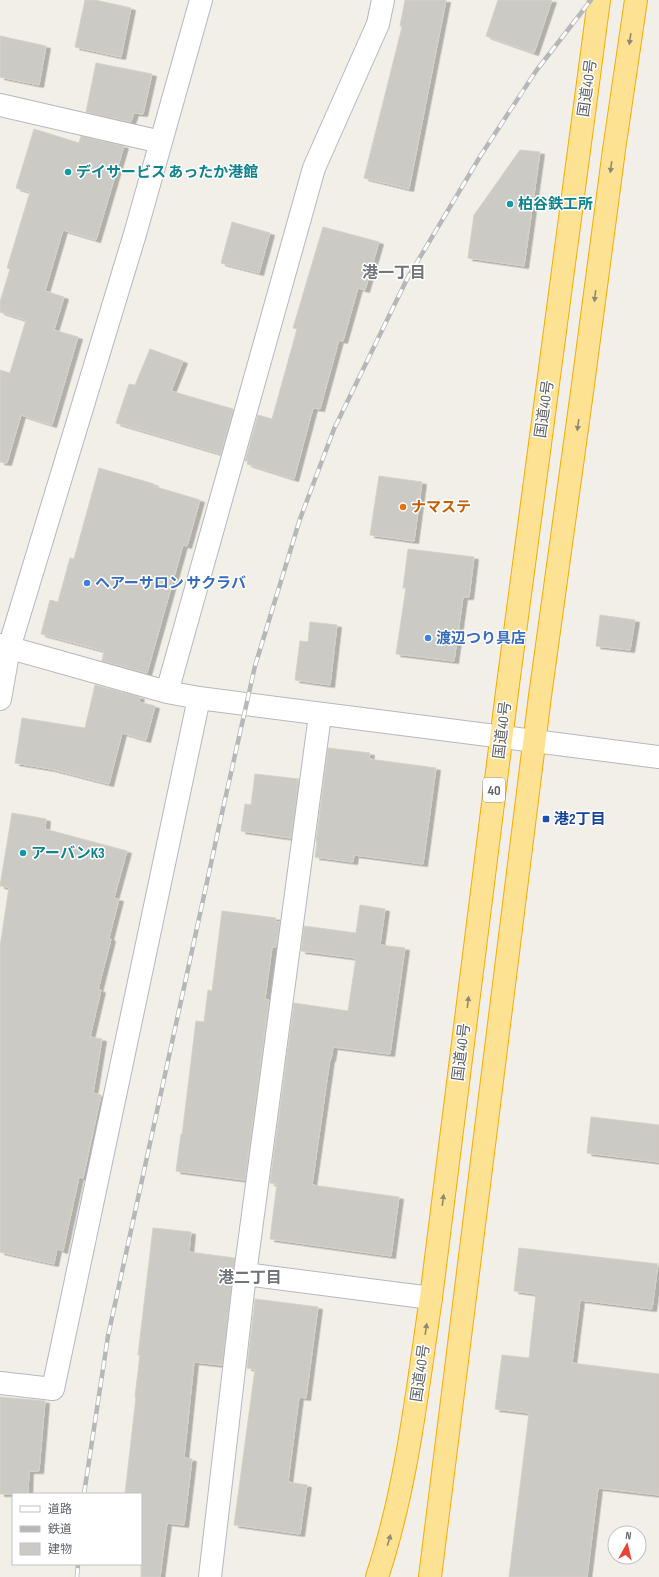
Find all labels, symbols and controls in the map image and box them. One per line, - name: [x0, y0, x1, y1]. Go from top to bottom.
- one-way arrow: [627, 33, 633, 45]
- street label: 国道40号: [574, 58, 601, 118]
- one-way arrow: [608, 161, 614, 173]
- place label: デイサービス あったか港館: [76, 163, 258, 182]
- marker: デイサービス あったか港館: [63, 167, 73, 177]
- place label: 柏谷鉄工所: [518, 195, 593, 214]
- marker: 柏谷鉄工所: [505, 199, 515, 209]
- district label: 港一丁目: [362, 264, 426, 283]
- one-way arrow: [592, 290, 598, 302]
- street label: 国道40号: [531, 379, 558, 439]
- one-way arrow: [575, 419, 581, 431]
- place label: ナマステ: [411, 498, 471, 517]
- marker: ナマステ: [398, 502, 408, 512]
- place label: ヘアーサロン サクラバ: [95, 574, 246, 593]
- marker: ヘアーサロン サクラバ: [82, 578, 92, 588]
- place label: 渡辺つり具店: [436, 629, 526, 648]
- marker: 渡辺つり具店: [423, 633, 433, 643]
- street label: 国道40号: [490, 700, 515, 760]
- road number: 40: [483, 778, 505, 802]
- place label: 港2丁目: [554, 810, 606, 829]
- marker: 港2丁目: [541, 814, 551, 824]
- place label: アーバンK3: [31, 844, 105, 863]
- marker: アーバンK3: [18, 848, 28, 858]
- one-way arrow: [465, 996, 471, 1008]
- street label: 国道40号: [449, 1022, 474, 1082]
- one-way arrow: [440, 1194, 446, 1207]
- district label: 港二丁目: [218, 1269, 282, 1288]
- one-way arrow: [423, 1323, 429, 1335]
- street label: 国道40号: [407, 1343, 434, 1403]
- legend: [12, 1493, 142, 1565]
- text: 道路: [48, 1502, 72, 1517]
- text: 鉄道: [48, 1522, 72, 1537]
- north arrow: [607, 1525, 647, 1565]
- text: N: [625, 1529, 632, 1542]
- one-way arrow: [386, 1534, 392, 1546]
- text: 建物: [48, 1542, 72, 1557]

